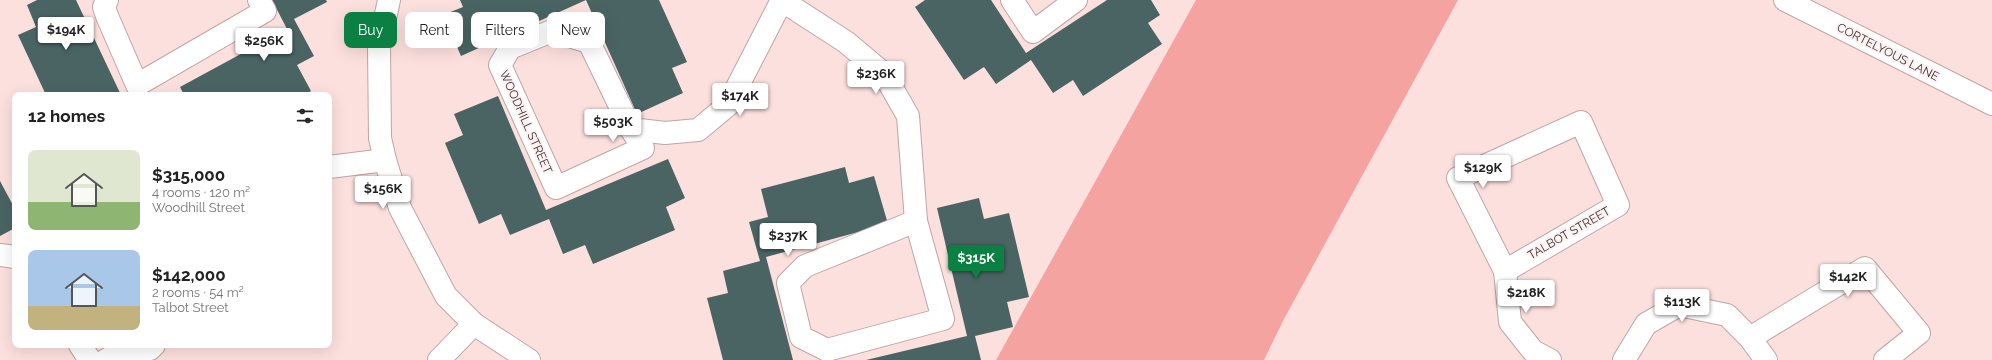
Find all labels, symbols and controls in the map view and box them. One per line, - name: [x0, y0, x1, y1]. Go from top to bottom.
- chip: Buy: [344, 12, 397, 48]
- chip: Rent: [405, 12, 463, 48]
- chip: Filters: [471, 12, 539, 48]
- chip: New: [547, 12, 605, 48]
- pin: $194K: [38, 17, 94, 51]
- street label: CORTELYOUS LANE: [1835, 20, 1941, 84]
- text: $194K: [47, 22, 85, 37]
- pin: $256K: [236, 28, 292, 62]
- text: $256K: [244, 33, 284, 48]
- pin: $236K: [848, 61, 904, 95]
- text: $236K: [856, 66, 896, 81]
- street label: WOODHILL STREET: [497, 68, 555, 177]
- pin: $174K: [712, 83, 768, 117]
- text: $174K: [721, 88, 759, 103]
- icon: filters: [294, 105, 316, 127]
- text: 12 homes: [28, 106, 105, 126]
- pin: $503K: [585, 109, 641, 143]
- text: $503K: [593, 114, 633, 129]
- pin: $129K: [1455, 155, 1511, 189]
- text: $129K: [1464, 160, 1502, 175]
- text: $315,000: [152, 165, 225, 185]
- icon: home: [60, 166, 108, 214]
- pin: $156K: [355, 176, 411, 210]
- text: $156K: [364, 181, 402, 196]
- text: 4 rooms · 120 m²: [152, 185, 250, 200]
- text: Woodhill Street: [152, 200, 245, 215]
- street label: TALBOT STREET: [1525, 203, 1613, 262]
- pin: $237K: [760, 223, 816, 257]
- text: $237K: [769, 228, 807, 243]
- pin: $315K: [948, 245, 1004, 279]
- text: $315K: [957, 250, 995, 265]
- pin: $142K: [1820, 264, 1876, 298]
- text: $142,000: [152, 265, 226, 285]
- icon: home: [60, 266, 108, 314]
- text: $142K: [1829, 269, 1867, 284]
- pin: $218K: [1498, 280, 1554, 314]
- text: 2 rooms · 54 m²: [152, 285, 244, 300]
- text: $218K: [1507, 285, 1545, 300]
- pin: $113K: [1654, 289, 1710, 323]
- text: $113K: [1663, 294, 1701, 309]
- text: Talbot Street: [152, 300, 229, 315]

